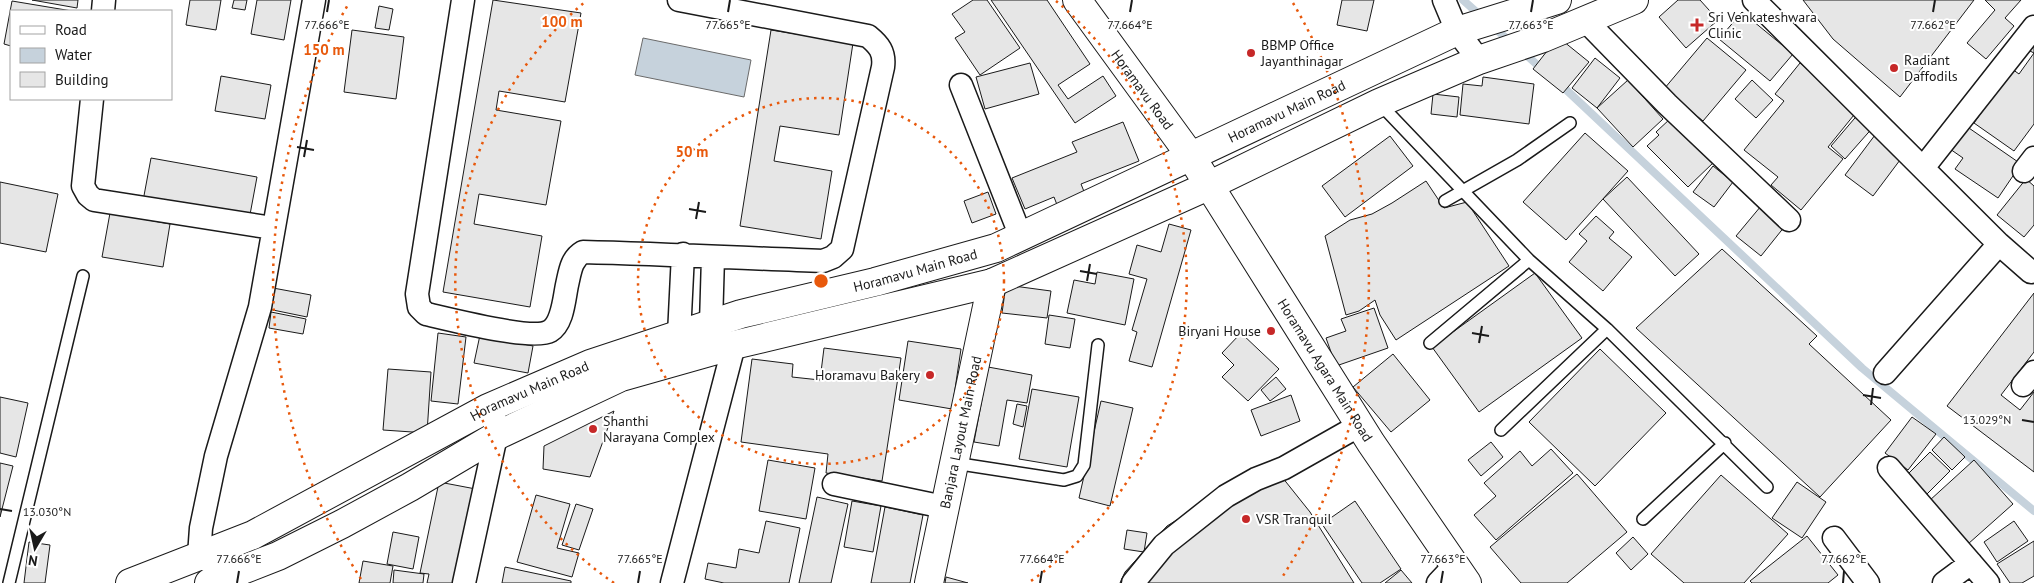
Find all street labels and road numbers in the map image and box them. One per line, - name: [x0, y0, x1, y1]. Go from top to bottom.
- street label: Horamavu Road: [1107, 46, 1178, 133]
- street label: Horamavu Main Road: [1225, 76, 1348, 147]
- street label: Horamavu Main Road: [851, 245, 979, 296]
- street label: Horamavu Agara Main Road: [1274, 295, 1377, 445]
- street label: Banjara Layout Main Road: [936, 354, 985, 510]
- street label: Horamavu Main Road: [467, 357, 591, 425]

